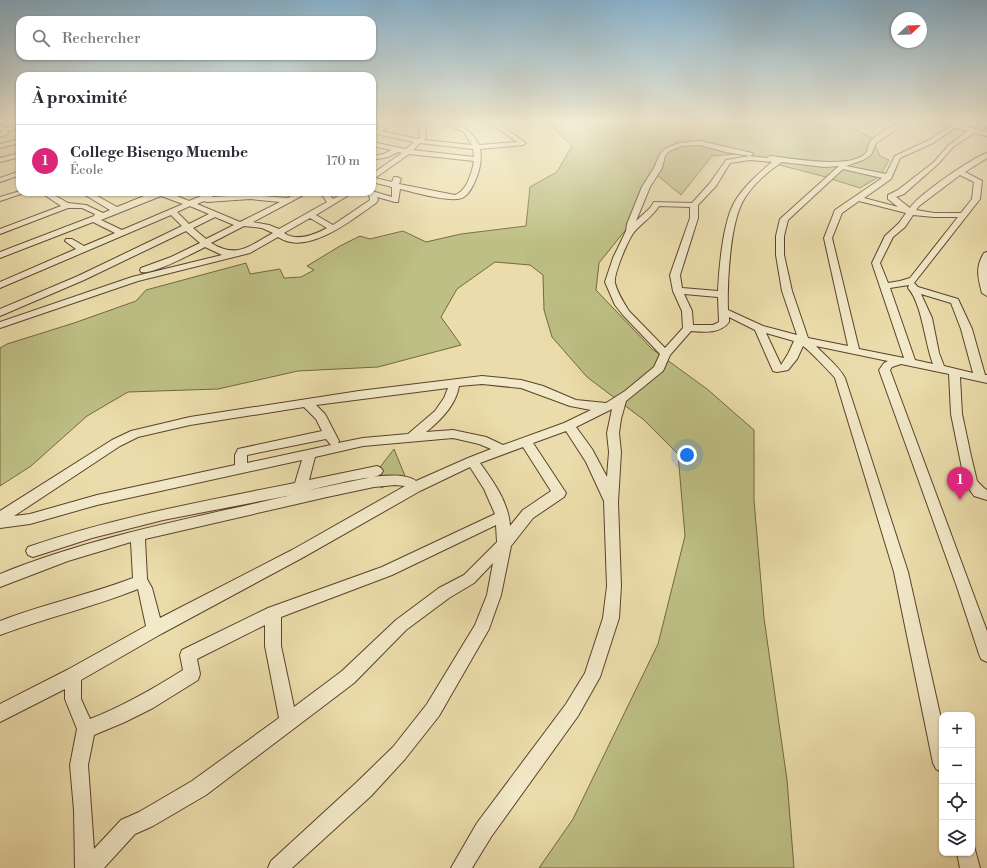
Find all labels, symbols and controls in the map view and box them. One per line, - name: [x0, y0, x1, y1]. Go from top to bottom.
- north arrow: [891, 12, 927, 48]
- search box: [16, 16, 376, 60]
- icon: search: [30, 27, 52, 49]
- text: Rechercher: [62, 29, 141, 48]
- text: À proximité: [32, 87, 127, 109]
- text: College Bisengo Muembe: [70, 143, 248, 162]
- text: 1: [42, 153, 48, 169]
- text: 170 m: [326, 153, 360, 169]
- text: École: [70, 162, 103, 178]
- your location: [677, 445, 697, 465]
- pin: 1: [947, 467, 973, 500]
- map controls: [939, 712, 975, 856]
- button: +: [939, 712, 975, 748]
- button: −: [939, 748, 975, 784]
- button: locate: [939, 784, 975, 820]
- button: layers: [939, 820, 975, 856]

